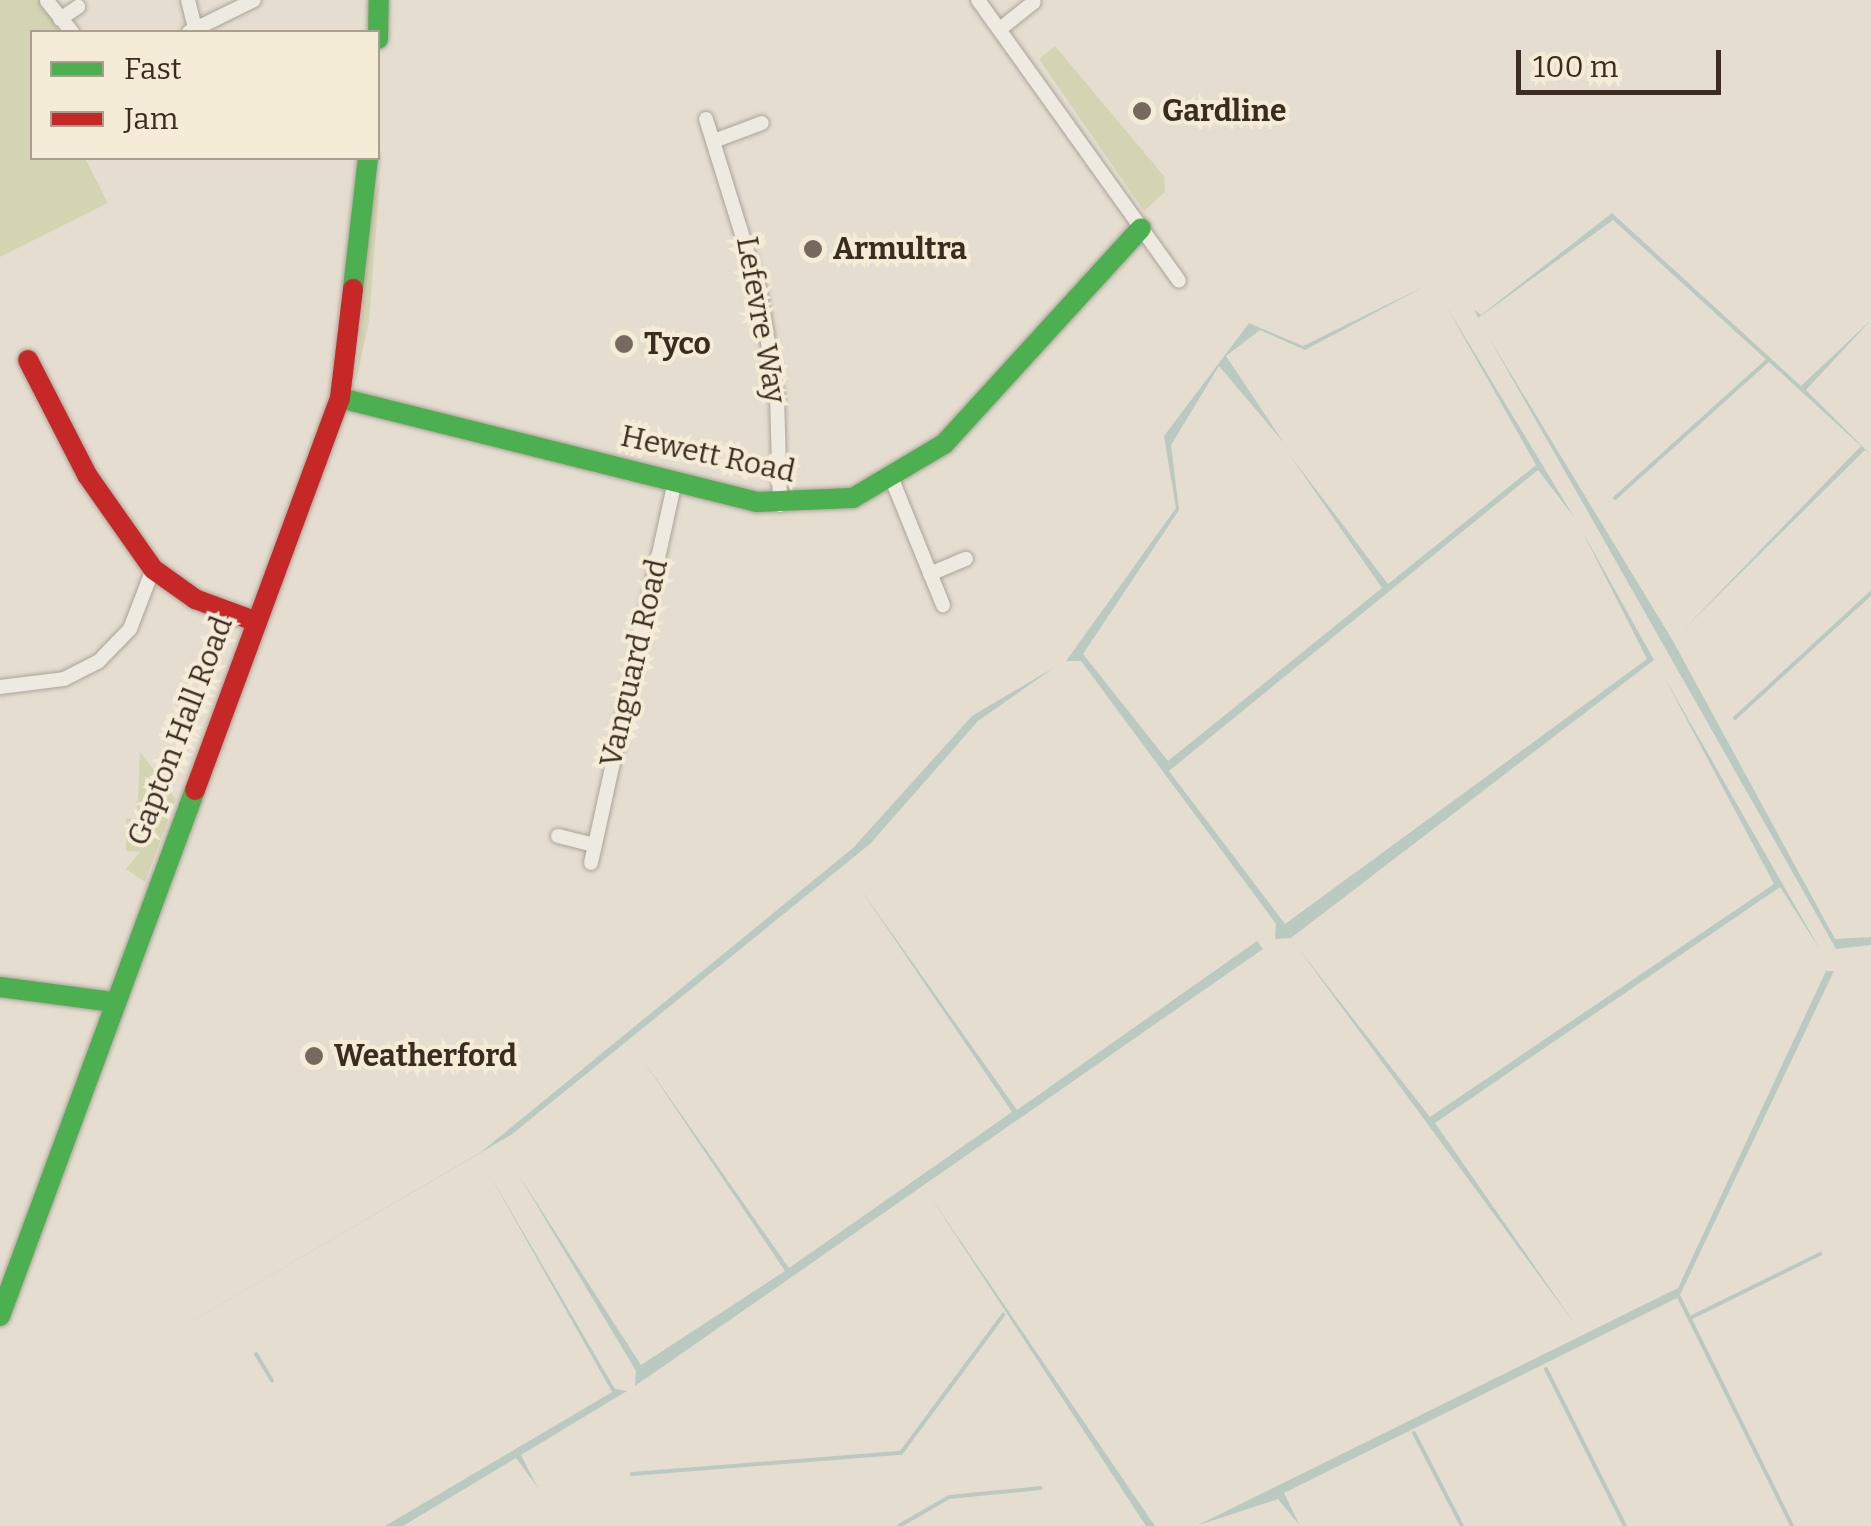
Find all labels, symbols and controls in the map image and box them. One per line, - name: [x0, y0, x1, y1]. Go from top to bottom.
- legend: [30, 30, 380, 160]
- scale bar: [1521, 30, 1726, 92]
- text: 100 m: [1533, 49, 1618, 85]
- text: Fast: [124, 51, 182, 87]
- place label: Gardline: [1162, 93, 1286, 129]
- marker: Gardline: [1131, 100, 1153, 122]
- text: Jam: [124, 101, 178, 137]
- place label: Armultra: [833, 231, 967, 267]
- street label: Lefevre Way: [729, 234, 793, 406]
- marker: Armultra: [802, 238, 824, 260]
- place label: Tyco: [644, 326, 711, 362]
- marker: Tyco: [613, 333, 635, 355]
- street label: Hewett Road: [618, 418, 798, 490]
- street label: Vanguard Road: [593, 556, 675, 770]
- street label: Gapton Hall Road: [120, 611, 240, 851]
- place label: Weatherford: [334, 1038, 517, 1074]
- marker: Weatherford: [303, 1045, 325, 1067]

